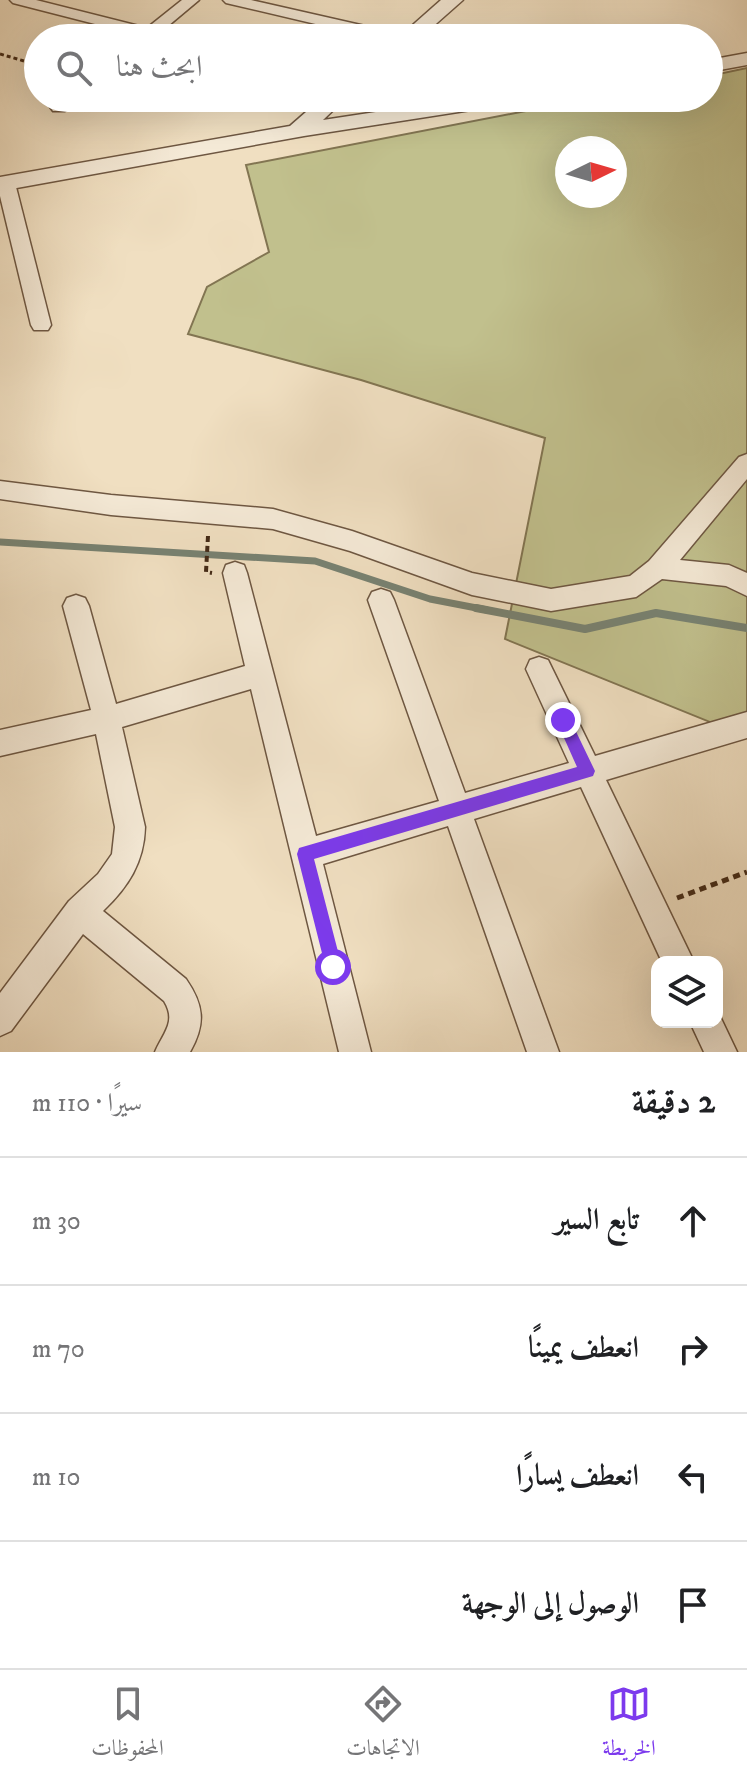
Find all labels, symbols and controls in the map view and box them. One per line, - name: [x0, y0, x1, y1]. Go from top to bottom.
- search box: [24, 24, 723, 112]
- icon: search: [52, 46, 96, 90]
- text: ابحث هنا: [116, 49, 202, 86]
- north arrow: [555, 136, 627, 208]
- route end: [545, 702, 581, 738]
- route start: [315, 949, 351, 985]
- map controls: [651, 956, 723, 1028]
- button: layers: [651, 956, 723, 1028]
- text: 2 دقيقة: [632, 1081, 715, 1123]
- text: سيرًا · 110 m: [32, 1087, 142, 1120]
- icon: ahead: [671, 1199, 715, 1243]
- text: تابع السير: [554, 1202, 639, 1239]
- text: 30 m: [32, 1205, 81, 1238]
- icon: right: [671, 1327, 715, 1371]
- text: انعطف يمينًا: [528, 1330, 639, 1367]
- text: 70 m: [32, 1333, 85, 1366]
- icon: left: [671, 1455, 715, 1499]
- text: انعطف يسارًا: [516, 1458, 639, 1495]
- text: 10 m: [32, 1461, 81, 1494]
- icon: arrive: [671, 1583, 715, 1627]
- text: الوصول إلى الوجهة: [462, 1586, 639, 1623]
- tab: المحفوظات: [91, 1682, 164, 1769]
- tab: الاتجاهات: [346, 1682, 420, 1769]
- tab: الخريطة: [602, 1682, 656, 1769]

